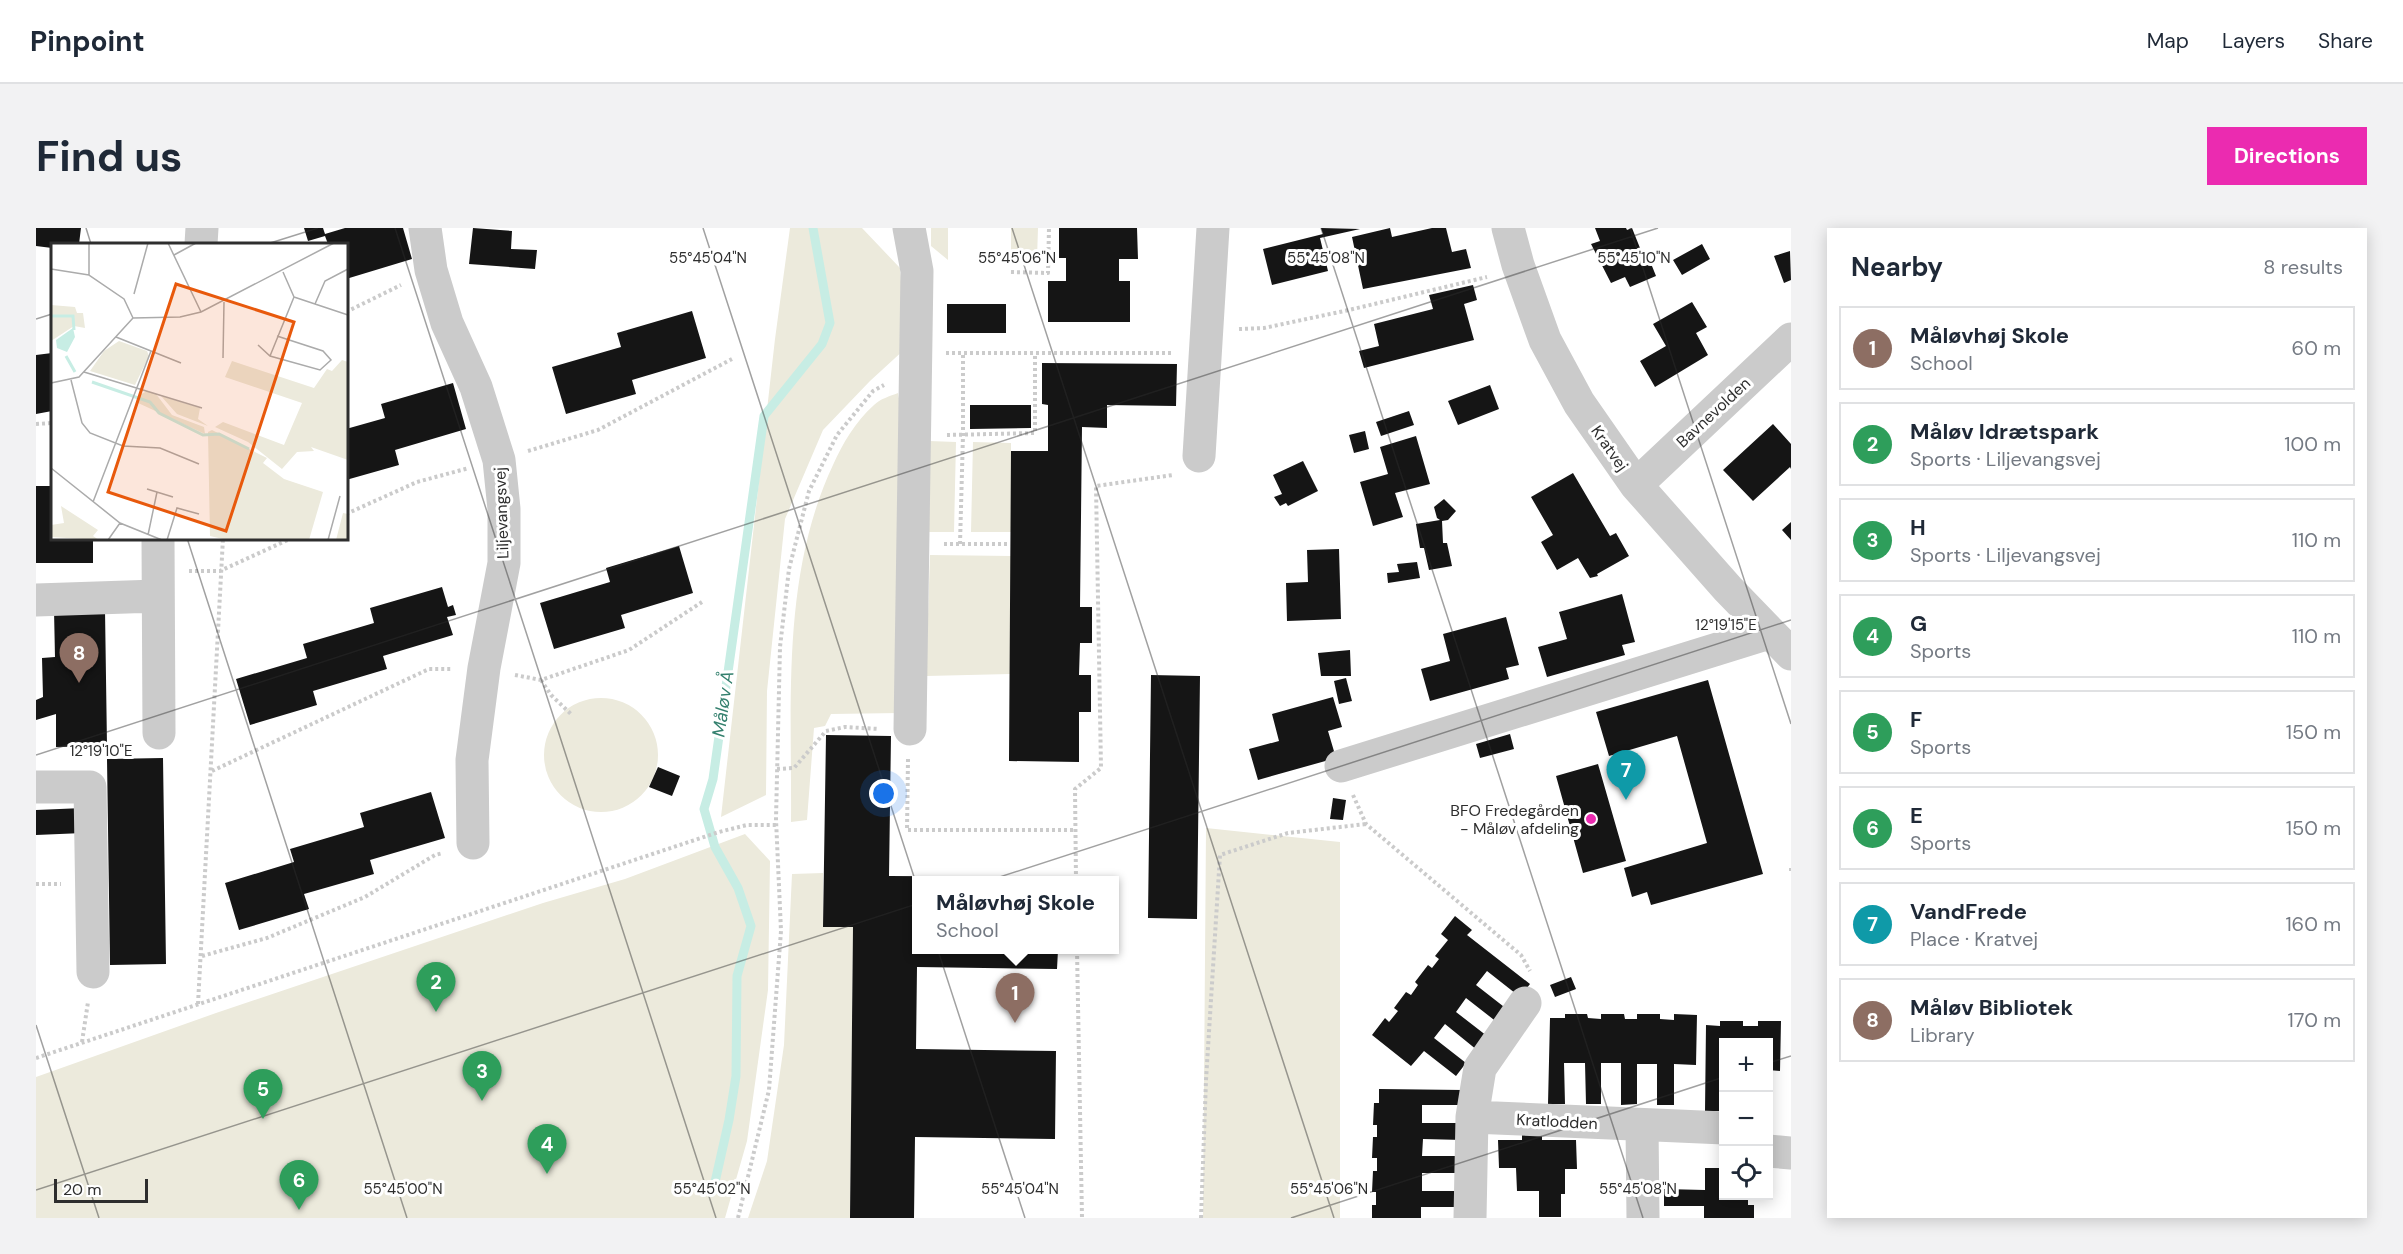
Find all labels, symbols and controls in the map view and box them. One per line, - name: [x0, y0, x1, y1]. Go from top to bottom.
- text: Pinpoint: [30, 23, 145, 60]
- text: Map: [2147, 27, 2189, 55]
- text: Layers: [2222, 27, 2285, 55]
- text: Share: [2318, 27, 2373, 55]
- button: Directions: [2207, 127, 2367, 185]
- text: Find us: [36, 129, 182, 184]
- inset map: [51, 243, 348, 540]
- text: 55°45'04"N: [669, 248, 747, 268]
- text: 55°45'06"N: [978, 248, 1056, 268]
- text: 55°45'08"N: [1287, 248, 1365, 268]
- text: 55°45'10"N: [1597, 248, 1671, 268]
- text: Nearby: [1851, 250, 1943, 284]
- text: 8 results: [2263, 254, 2343, 280]
- text: Måløvhøj Skole: [1910, 321, 2069, 350]
- text: 1: [1869, 335, 1876, 361]
- text: 60 m: [2292, 335, 2341, 361]
- text: School: [1910, 350, 1973, 376]
- street label: Bavnevolden: [1672, 373, 1755, 452]
- text: Måløv Idrætspark: [1910, 417, 2099, 446]
- street label: Kratvej: [1586, 421, 1633, 475]
- text: 2: [1867, 431, 1878, 457]
- text: 100 m: [2284, 431, 2341, 457]
- text: Sports · Liljevangsvej: [1910, 446, 2101, 472]
- street label: Liljevangsvej: [489, 467, 514, 559]
- text: H: [1910, 513, 1926, 542]
- text: 3: [1866, 527, 1879, 553]
- text: 110 m: [2292, 527, 2341, 553]
- text: Sports · Liljevangsvej: [1910, 542, 2101, 568]
- text: G: [1910, 609, 1927, 638]
- text: 12°19'15"E: [1695, 615, 1757, 635]
- text: 4: [1866, 623, 1879, 649]
- text: 110 m: [2292, 623, 2341, 649]
- pin: 8: [60, 634, 99, 683]
- text: Sports: [1910, 638, 1971, 664]
- water label: Måløv Å: [706, 669, 740, 739]
- text: F: [1910, 705, 1922, 734]
- text: 5: [1866, 719, 1879, 745]
- text: 150 m: [2286, 719, 2341, 745]
- text: Sports: [1910, 734, 1971, 760]
- text: 12°19'10"E: [70, 741, 132, 761]
- pin: 7: [1606, 750, 1646, 800]
- your location: [869, 779, 898, 808]
- place label: BFO Fredegården - Måløv afdeling: [1450, 800, 1579, 839]
- text: E: [1910, 801, 1923, 830]
- marker: BFO Fredegården - Måløv afdeling: [1584, 812, 1598, 826]
- text: 6: [1866, 815, 1879, 841]
- text: 150 m: [2286, 815, 2341, 841]
- text: Sports: [1910, 830, 1971, 856]
- popup: [912, 876, 1119, 954]
- text: Måløvhøj Skole: [936, 888, 1095, 917]
- text: VandFrede: [1910, 897, 2027, 926]
- text: 7: [1867, 911, 1878, 937]
- text: 160 m: [2285, 911, 2341, 937]
- text: School: [936, 917, 999, 943]
- text: Place · Kratvej: [1910, 926, 2038, 952]
- pin: 2: [416, 962, 456, 1012]
- pin: 1: [996, 974, 1034, 1023]
- text: Måløv Bibliotek: [1910, 993, 2073, 1022]
- text: 8: [1866, 1007, 1879, 1033]
- text: 170 m: [2288, 1007, 2341, 1033]
- text: Library: [1910, 1022, 1975, 1048]
- map controls: [1719, 1038, 1773, 1200]
- button: +: [1719, 1038, 1773, 1092]
- pin: 3: [462, 1052, 502, 1101]
- pin: 5: [244, 1070, 282, 1119]
- button: −: [1719, 1092, 1773, 1146]
- street label: Kratlodden: [1516, 1109, 1598, 1134]
- pin: 4: [528, 1124, 566, 1174]
- button: locate: [1719, 1146, 1773, 1200]
- pin: 6: [280, 1160, 318, 1210]
- scale bar: [54, 1176, 148, 1204]
- text: 20 m: [63, 1179, 102, 1200]
- text: 55°45'00"N: [363, 1179, 443, 1199]
- text: 55°45'02"N: [673, 1179, 751, 1199]
- text: 55°45'04"N: [981, 1179, 1059, 1199]
- text: 55°45'06"N: [1290, 1179, 1368, 1199]
- text: 55°45'08"N: [1599, 1179, 1677, 1199]

